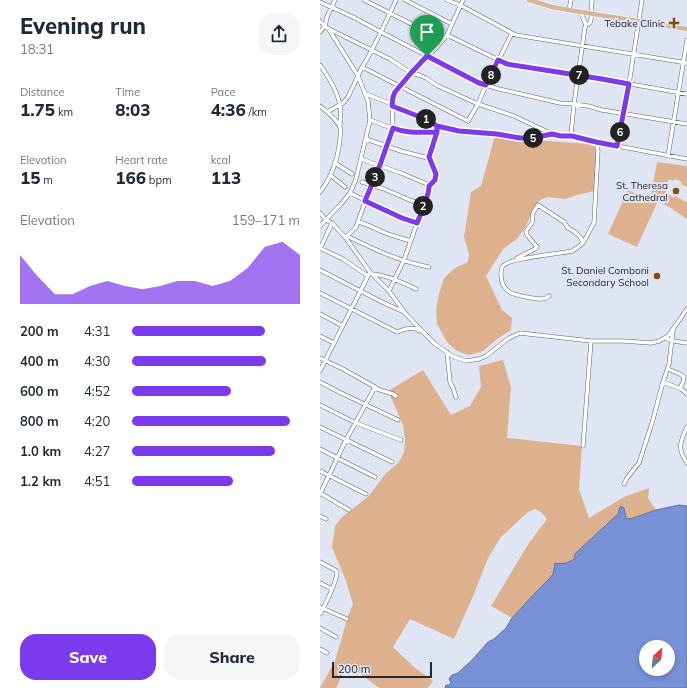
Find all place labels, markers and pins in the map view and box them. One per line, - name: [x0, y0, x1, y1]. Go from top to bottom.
- pin: [410, 15, 444, 56]
- place label: Tebake Clinic: [604, 17, 665, 30]
- marker: Tebake Clinic: [668, 17, 680, 29]
- pin: 8: [481, 65, 501, 85]
- pin: 7: [569, 65, 589, 85]
- pin: 1: [416, 109, 436, 129]
- pin: 6: [610, 122, 630, 142]
- pin: 5: [523, 128, 543, 148]
- pin: 3: [365, 167, 385, 187]
- place label: St. Theresa Cathedral: [616, 179, 668, 204]
- marker: St. Theresa Cathedral: [671, 186, 681, 196]
- pin: 2: [413, 196, 433, 216]
- place label: St. Daniel Comboni Secondary School: [561, 264, 649, 289]
- marker: St. Daniel Comboni Secondary School: [652, 271, 662, 281]

